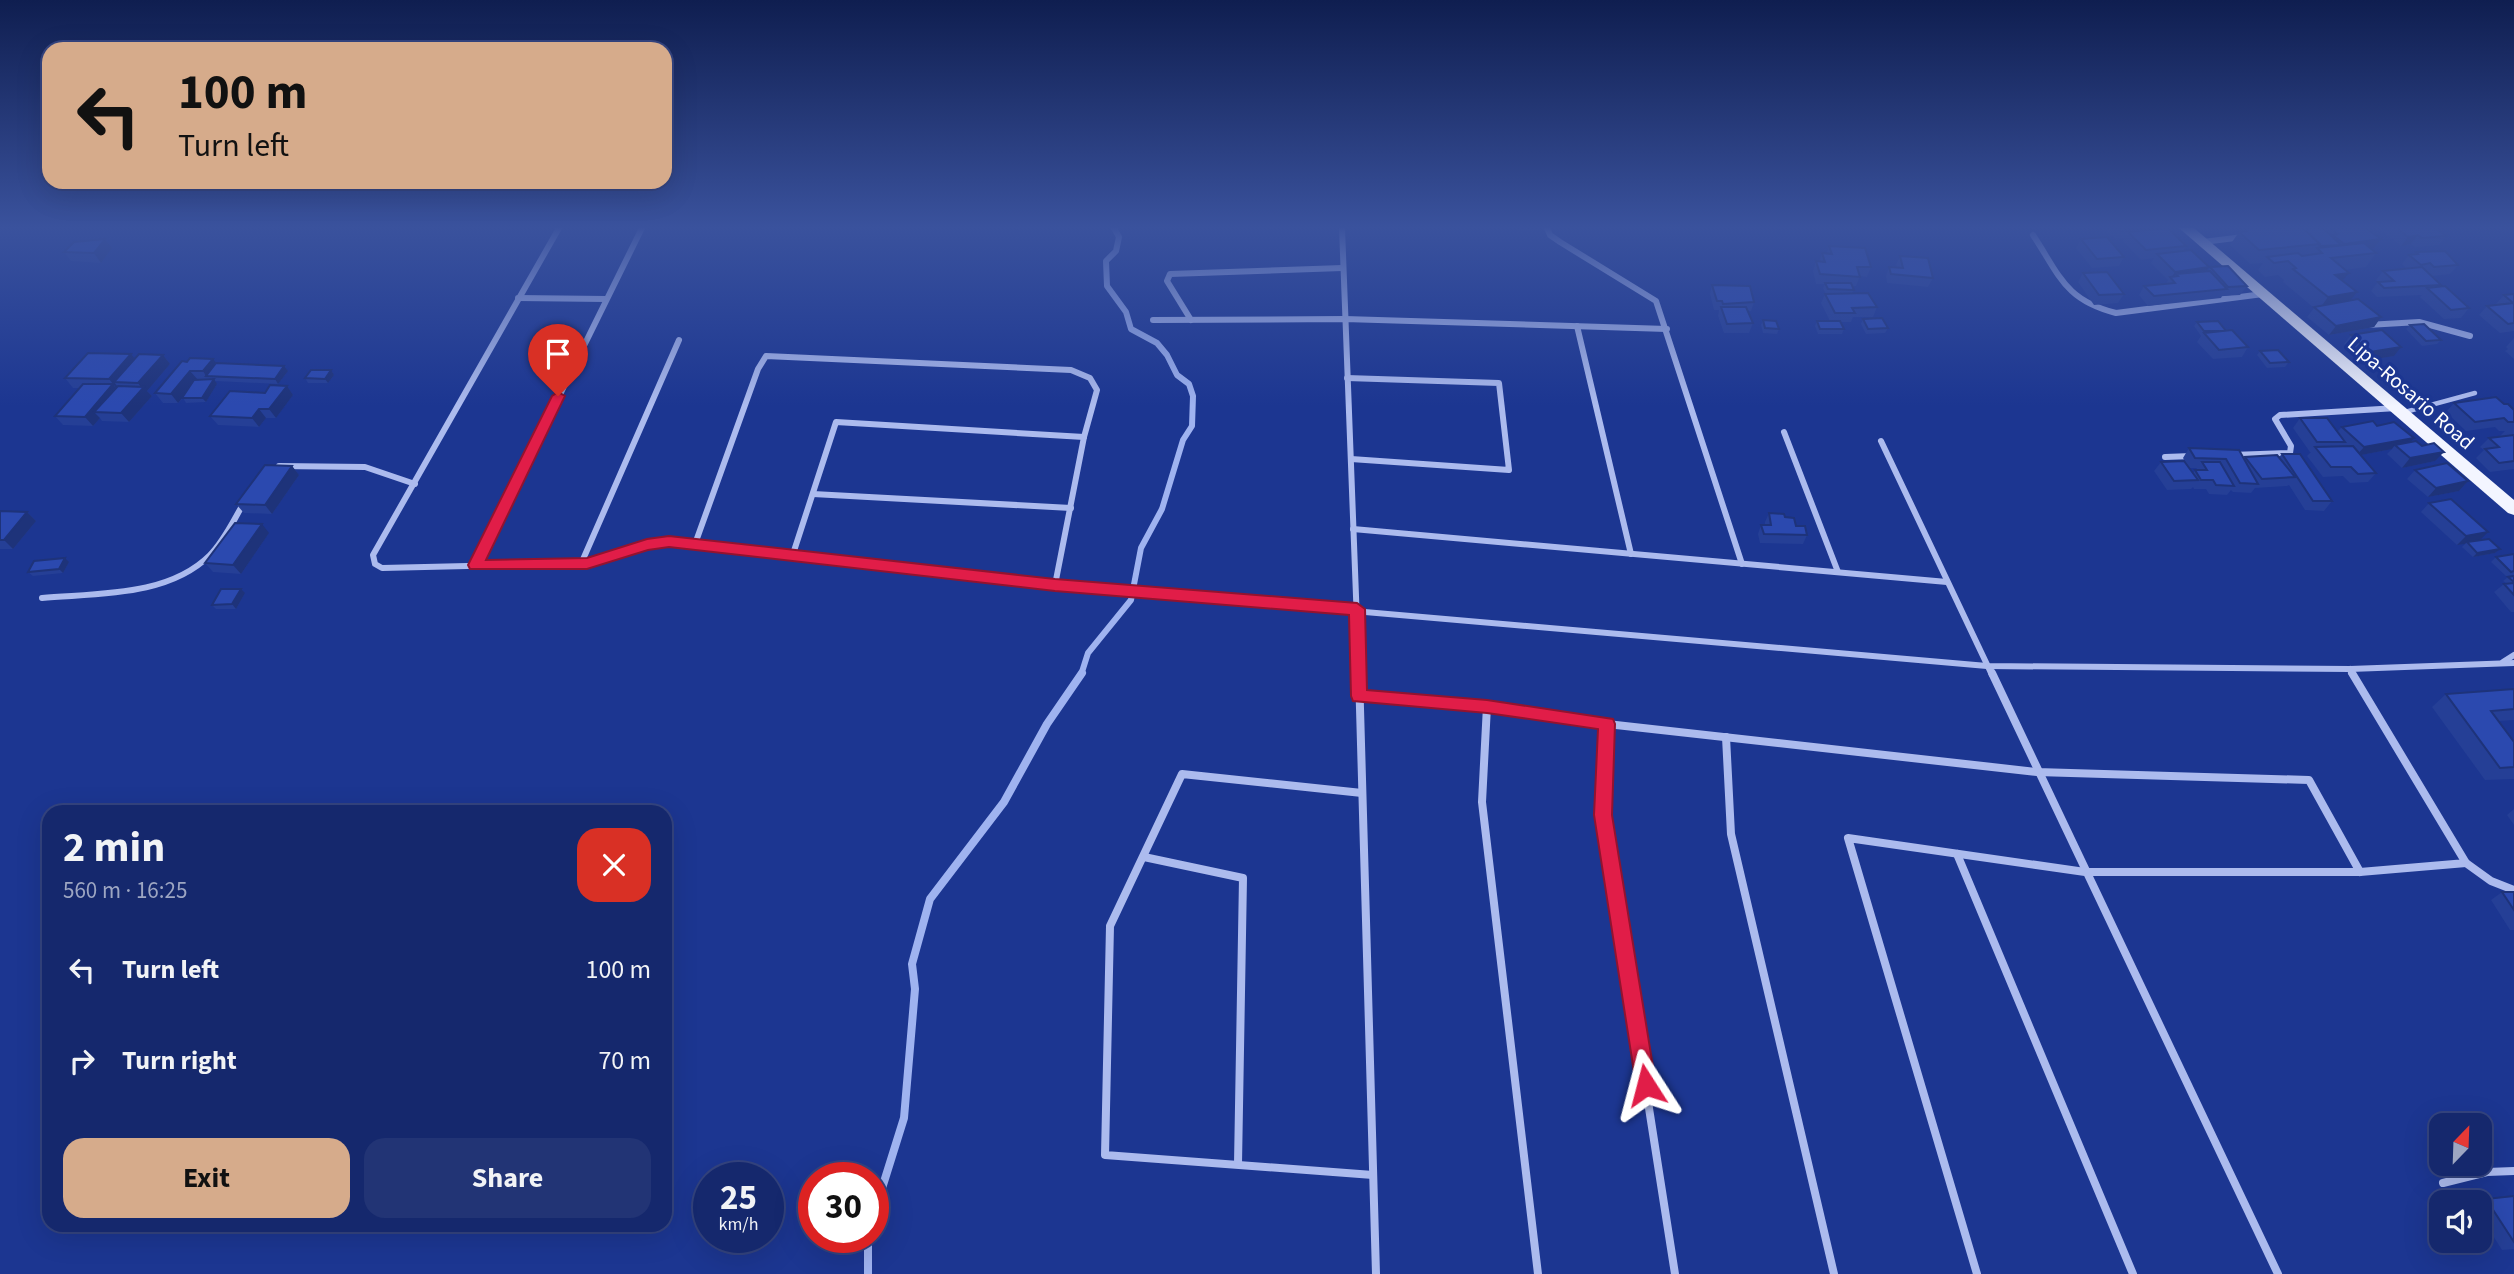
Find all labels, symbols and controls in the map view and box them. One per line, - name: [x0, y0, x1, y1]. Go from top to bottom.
- text: 100 m: [178, 58, 307, 128]
- icon: left: [63, 70, 154, 161]
- text: Turn left: [178, 123, 289, 169]
- pin: [528, 324, 588, 396]
- street label: Lipa-Rosario Road: [2341, 329, 2481, 457]
- icon: arrive: [539, 335, 577, 373]
- text: 2 min: [63, 818, 165, 878]
- button: close: [577, 828, 651, 902]
- text: 560 m · 16:25: [63, 874, 187, 907]
- icon: left: [63, 951, 101, 989]
- text: Turn left: [122, 951, 219, 988]
- text: 100 m: [585, 951, 651, 988]
- icon: right: [63, 1042, 101, 1080]
- text: Turn right: [122, 1042, 237, 1079]
- text: 70 m: [598, 1042, 651, 1079]
- position arrow: [1609, 1048, 1683, 1122]
- north arrow: [2429, 1113, 2492, 1176]
- map controls: [2429, 1113, 2492, 1253]
- button: Exit: [63, 1138, 350, 1218]
- button: Share: [364, 1138, 651, 1218]
- speed limit sign: 30: [798, 1162, 889, 1253]
- text: 25: [720, 1173, 757, 1223]
- button: sound: [2429, 1190, 2492, 1253]
- text: km/h: [719, 1212, 758, 1237]

